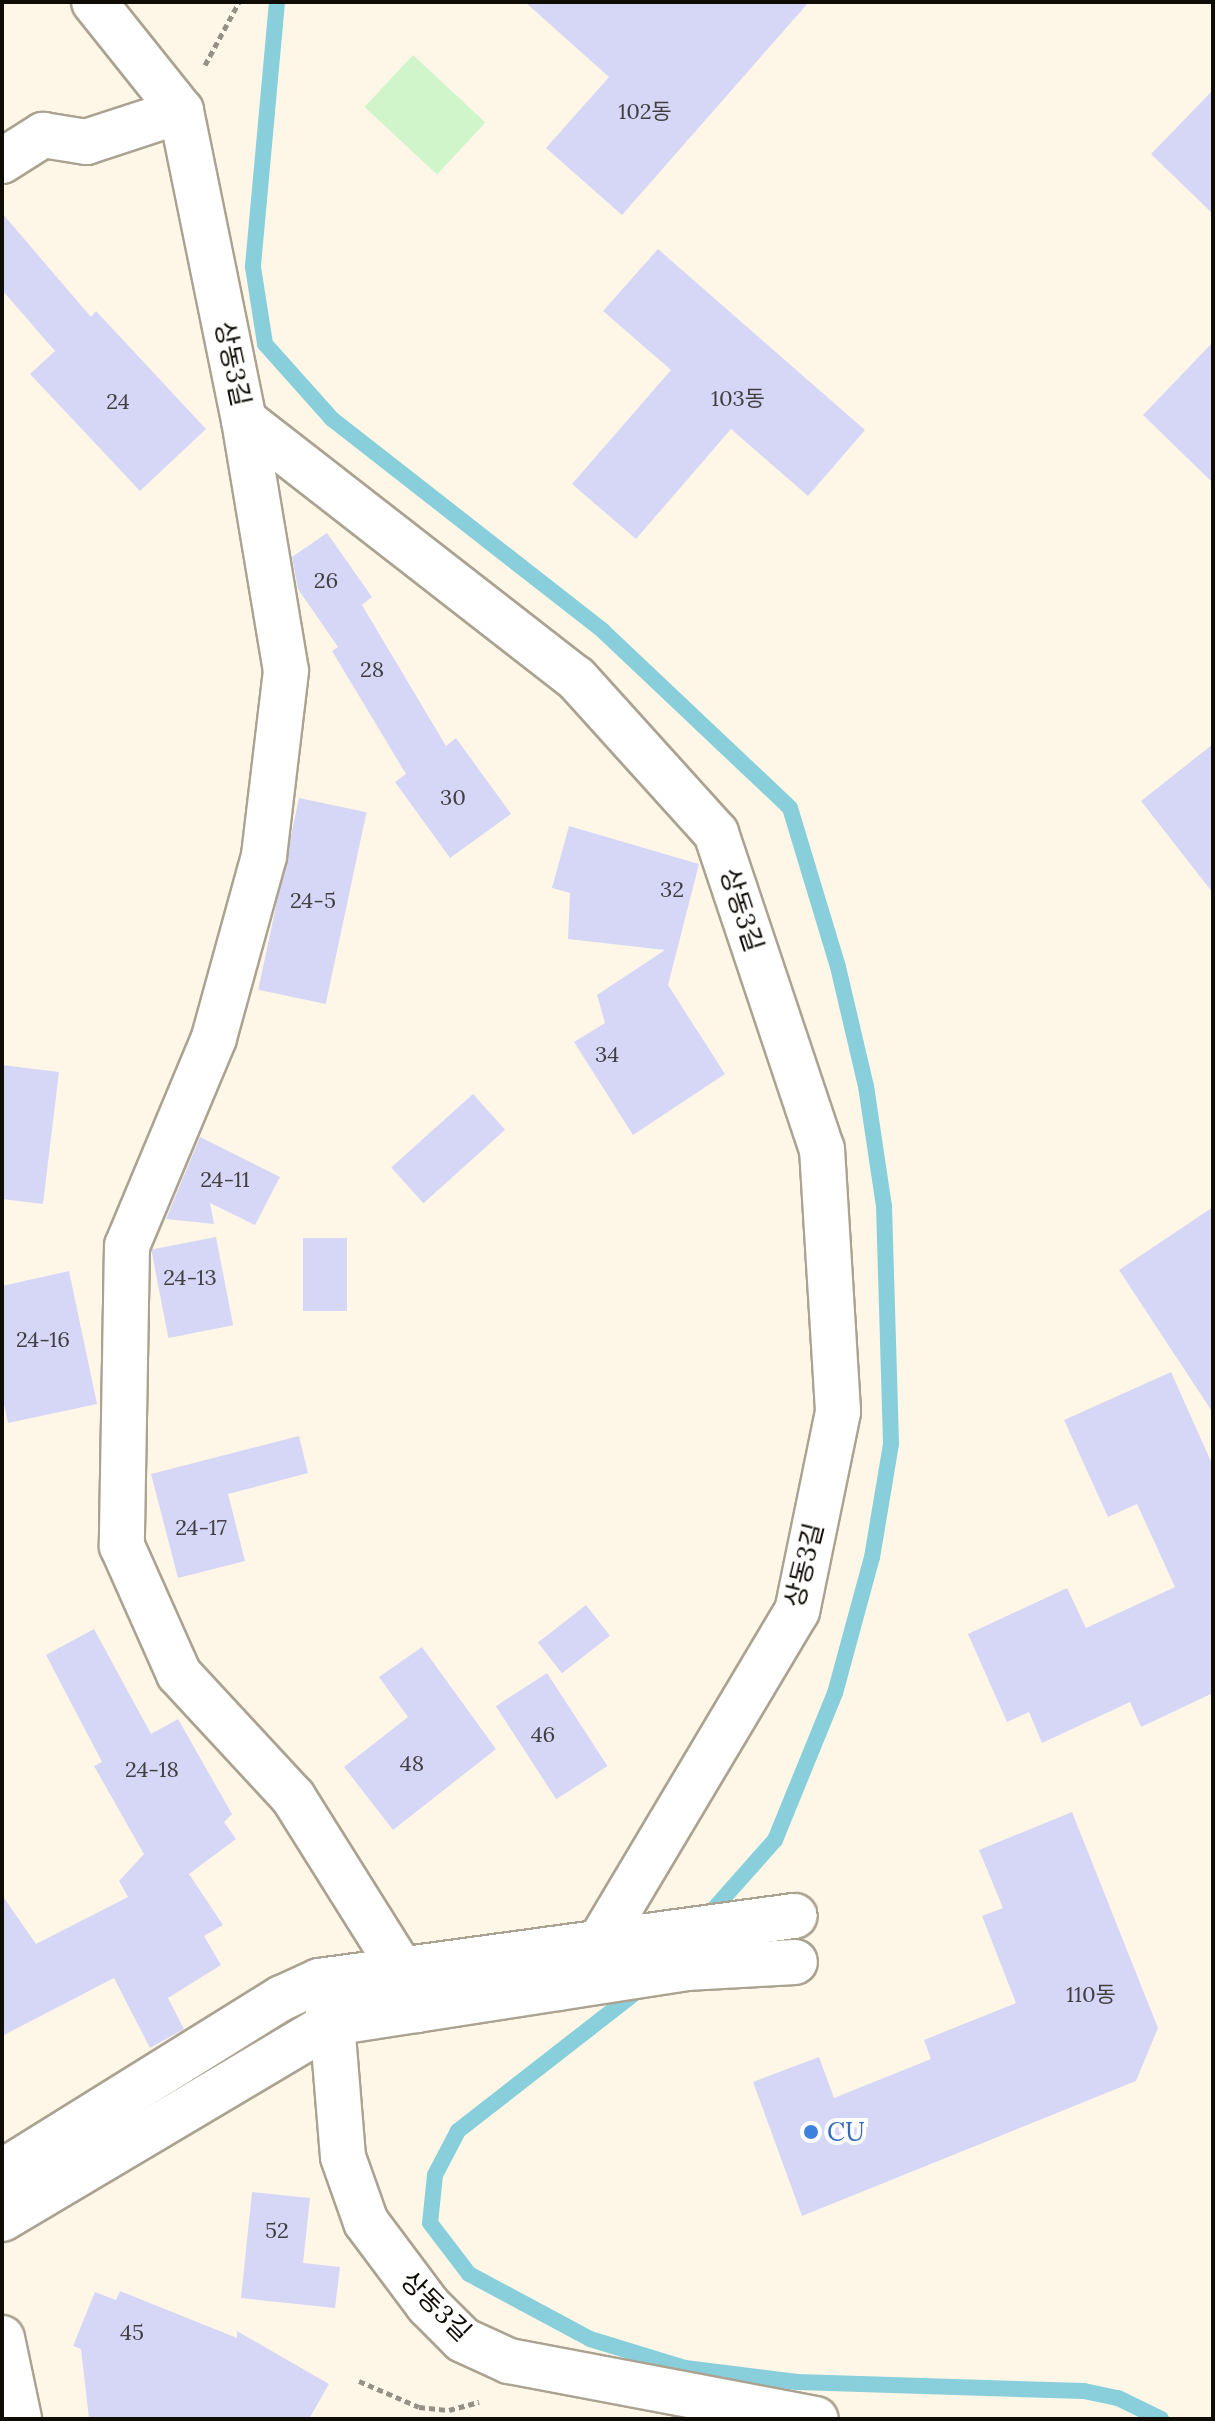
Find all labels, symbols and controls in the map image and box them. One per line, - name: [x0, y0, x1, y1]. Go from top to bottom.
- house number: 102동: [618, 99, 672, 125]
- street label: 상동3길: [209, 319, 257, 409]
- house number: 103동: [711, 386, 765, 412]
- house number: 24: [106, 389, 130, 415]
- house number: 26: [314, 568, 338, 594]
- house number: 28: [360, 657, 384, 683]
- house number: 30: [440, 785, 466, 811]
- street label: 상동3길: [714, 864, 770, 956]
- house number: 32: [660, 877, 684, 903]
- house number: 24-5: [290, 888, 336, 914]
- house number: 34: [595, 1042, 619, 1068]
- house number: 24-11: [200, 1167, 250, 1193]
- house number: 24-13: [163, 1265, 217, 1291]
- house number: 24-16: [16, 1327, 70, 1353]
- house number: 24-17: [175, 1515, 227, 1541]
- street label: 상동3길: [778, 1519, 830, 1611]
- house number: 46: [531, 1722, 555, 1748]
- house number: 48: [400, 1751, 424, 1777]
- house number: 24-18: [125, 1757, 179, 1783]
- house number: 110동: [1066, 1982, 1116, 2008]
- place label: CU: [827, 2116, 865, 2148]
- marker: CU: [802, 2123, 820, 2141]
- house number: 52: [265, 2218, 289, 2244]
- street label: 상동3길: [394, 2264, 478, 2348]
- house number: 45: [120, 2320, 144, 2346]

